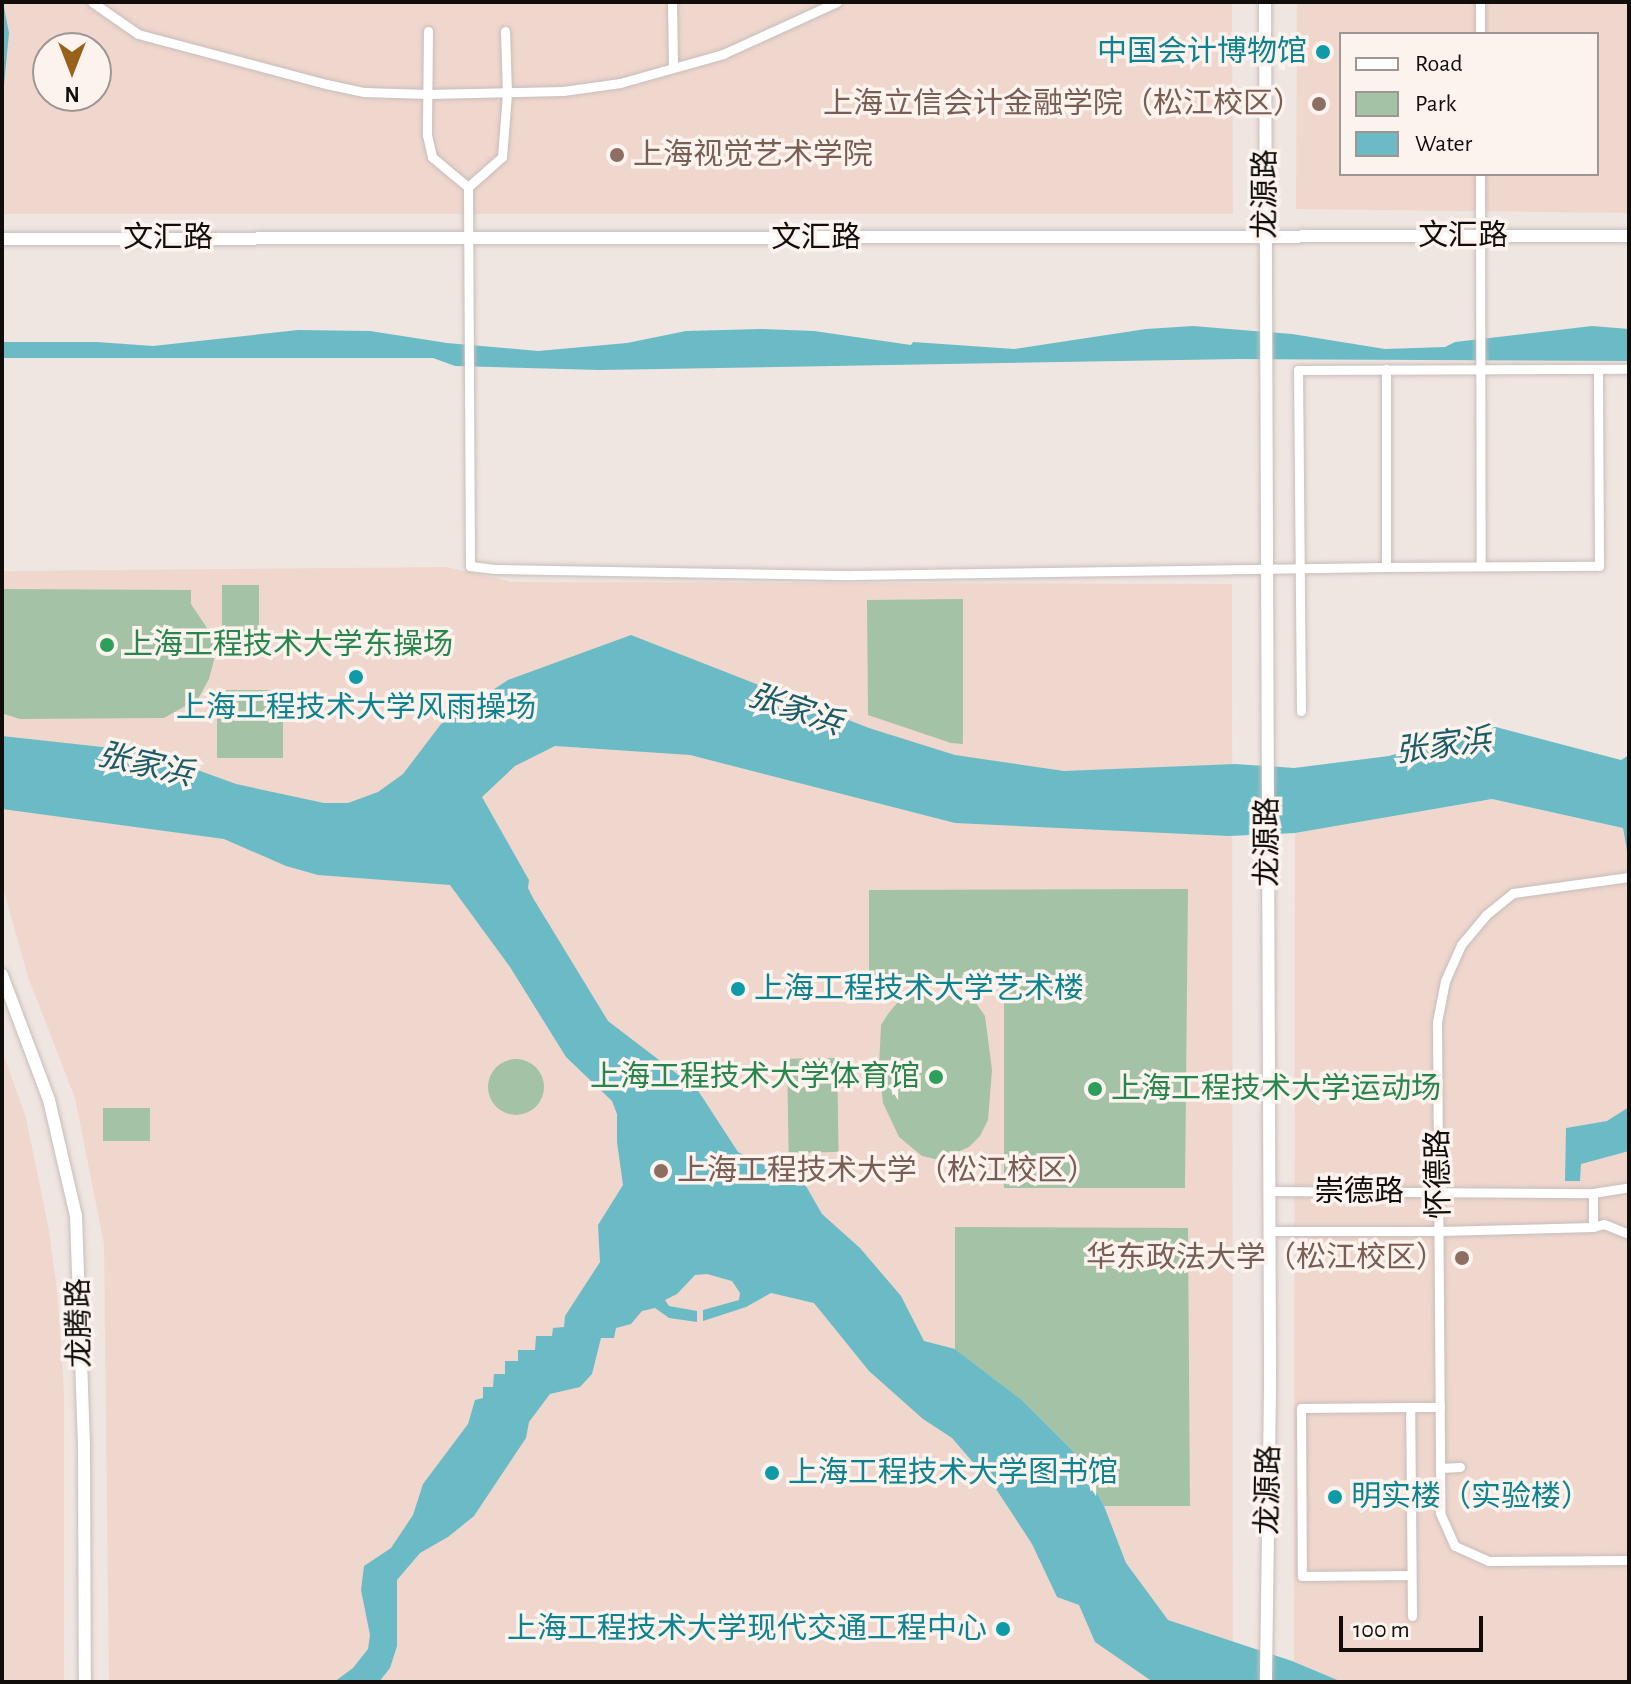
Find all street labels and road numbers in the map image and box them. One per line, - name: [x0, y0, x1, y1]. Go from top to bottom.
- street label: 龙源路: [1248, 149, 1284, 239]
- street label: 文汇路: [1418, 218, 1508, 254]
- street label: 文汇路: [123, 220, 213, 256]
- street label: 文汇路: [771, 220, 861, 256]
- street label: 龙源路: [1250, 797, 1286, 887]
- street label: 怀德路: [1420, 1129, 1458, 1219]
- street label: 崇德路: [1314, 1174, 1404, 1210]
- street label: 龙腾路: [61, 1278, 99, 1368]
- street label: 龙源路: [1250, 1445, 1288, 1535]

